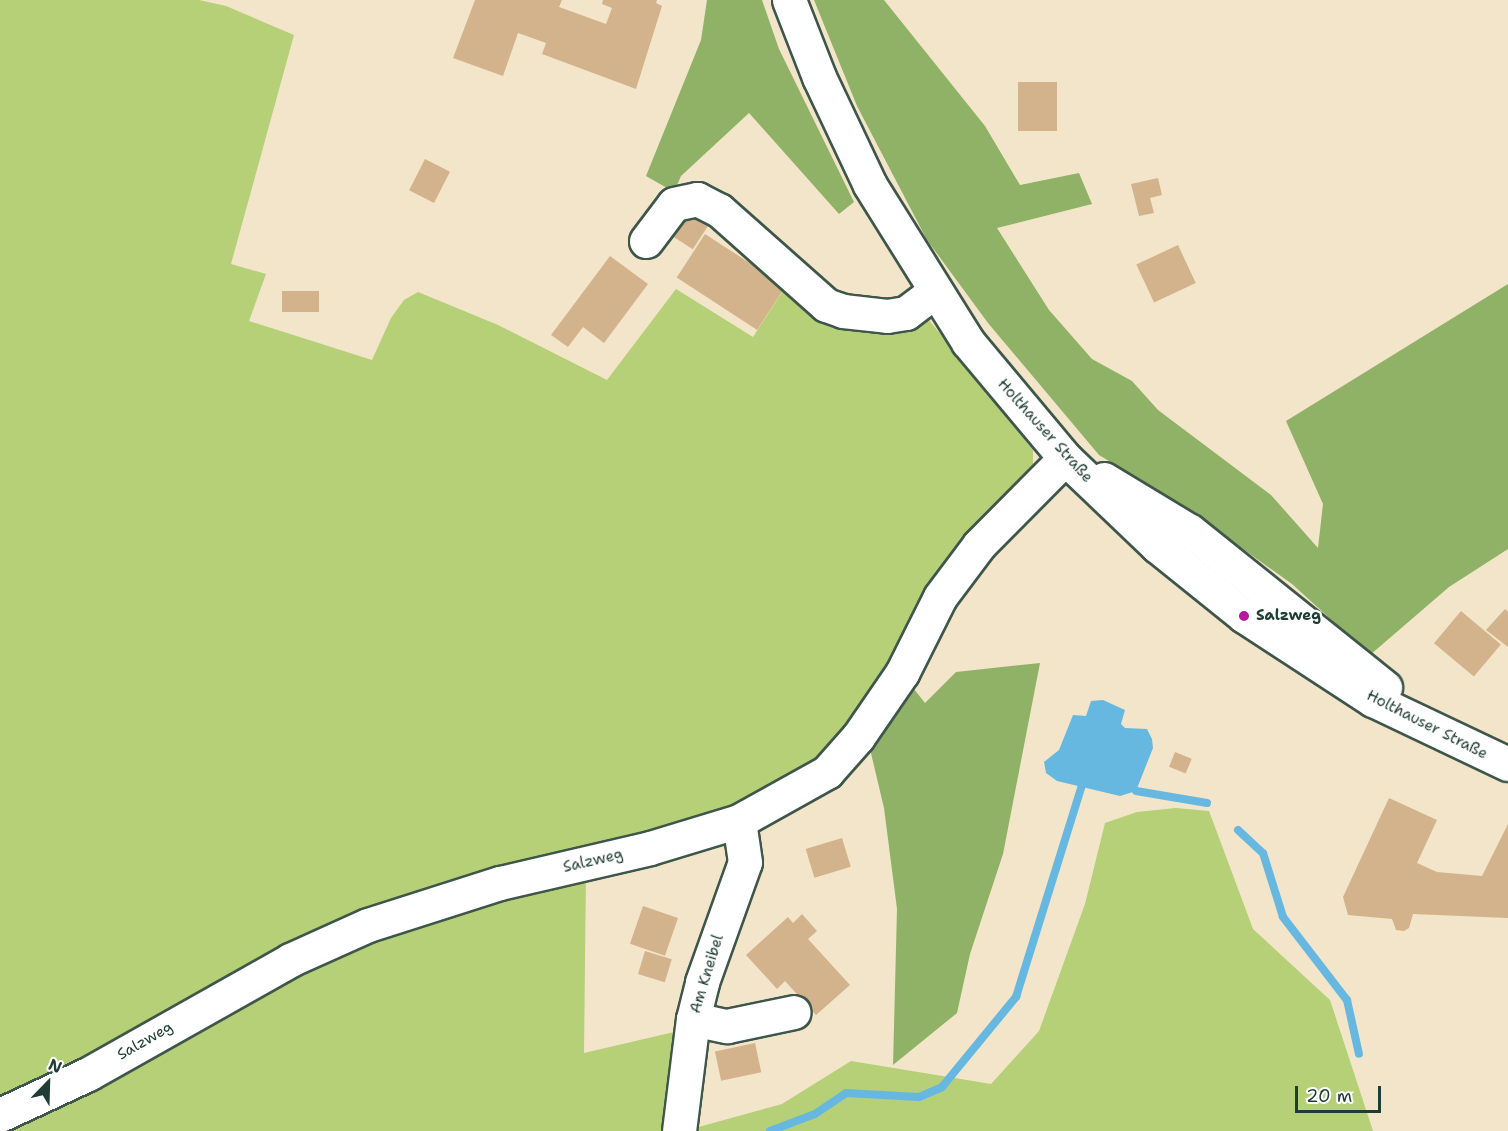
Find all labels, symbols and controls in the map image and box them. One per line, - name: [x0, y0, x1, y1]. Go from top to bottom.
- street label: Holthauser Straße: [994, 375, 1096, 487]
- place label: Salzweg: [1256, 607, 1321, 625]
- marker: Salzweg: [1237, 609, 1251, 623]
- street label: Holthauser Straße: [1364, 687, 1490, 763]
- street label: Salzweg: [561, 845, 625, 877]
- street label: Am Kneibel: [687, 932, 727, 1016]
- street label: Salzweg: [114, 1018, 176, 1064]
- north arrow: [18, 1053, 78, 1113]
- text: N: [45, 1054, 65, 1078]
- scale bar: [1298, 1074, 1384, 1112]
- text: 20 m: [1306, 1084, 1352, 1108]

